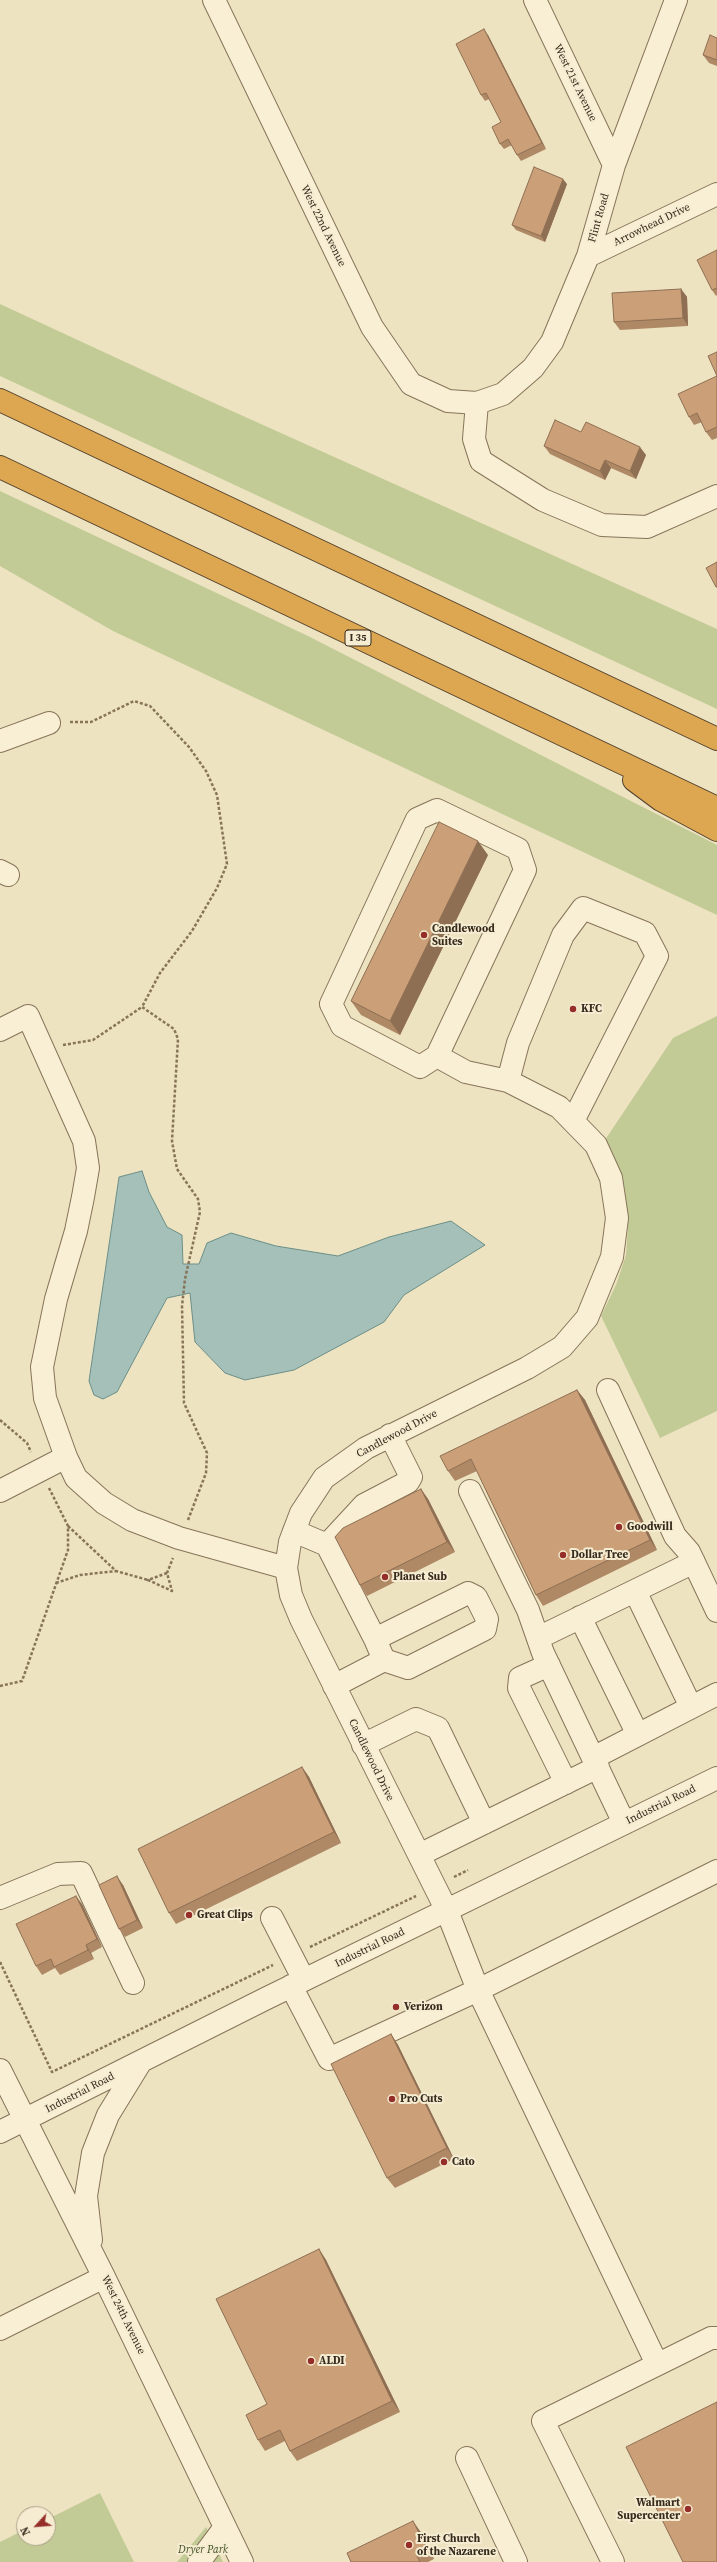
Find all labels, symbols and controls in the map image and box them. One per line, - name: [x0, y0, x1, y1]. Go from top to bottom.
- street label: West 21st Avenue: [551, 42, 599, 124]
- street label: West 22nd Avenue: [298, 183, 348, 269]
- street label: Flint Road: [586, 192, 612, 244]
- street label: Arrowhead Drive: [611, 201, 693, 249]
- road number: I 35: [345, 630, 371, 646]
- place label: Candlewood Suites: [432, 922, 495, 948]
- marker: Candlewood Suites: [419, 930, 429, 940]
- place label: KFC: [581, 1002, 602, 1016]
- marker: KFC: [568, 1004, 578, 1014]
- street label: Candlewood Drive: [354, 1407, 440, 1461]
- place label: Goodwill: [627, 1520, 673, 1534]
- marker: Goodwill: [614, 1522, 624, 1532]
- place label: Dollar Tree: [571, 1548, 628, 1562]
- marker: Dollar Tree: [558, 1550, 568, 1560]
- place label: Planet Sub: [393, 1570, 447, 1584]
- marker: Planet Sub: [380, 1572, 390, 1582]
- street label: Candlewood Drive: [345, 1717, 397, 1803]
- street label: Industrial Road: [624, 1782, 698, 1828]
- place label: Great Clips: [197, 1908, 253, 1922]
- marker: Great Clips: [184, 1910, 194, 1920]
- street label: Industrial Road: [333, 1925, 407, 1971]
- place label: Verizon: [404, 2000, 443, 2014]
- marker: Verizon: [391, 2002, 401, 2012]
- street label: Industrial Road: [43, 2070, 117, 2116]
- place label: Pro Cuts: [400, 2092, 443, 2106]
- marker: Pro Cuts: [387, 2094, 397, 2104]
- place label: Cato: [452, 2155, 475, 2169]
- marker: Cato: [439, 2157, 449, 2167]
- street label: West 24th Avenue: [98, 2273, 148, 2357]
- place label: ALDI: [319, 2354, 344, 2368]
- marker: ALDI: [306, 2356, 316, 2366]
- place label: Walmart Supercenter: [617, 2496, 680, 2522]
- marker: Walmart Supercenter: [683, 2504, 693, 2514]
- north arrow: [16, 2506, 56, 2546]
- text: N: [17, 2524, 34, 2538]
- place label: First Church of the Nazarene: [417, 2532, 496, 2558]
- marker: First Church of the Nazarene: [404, 2540, 414, 2550]
- park label: Dryer Park: [178, 2543, 228, 2557]

